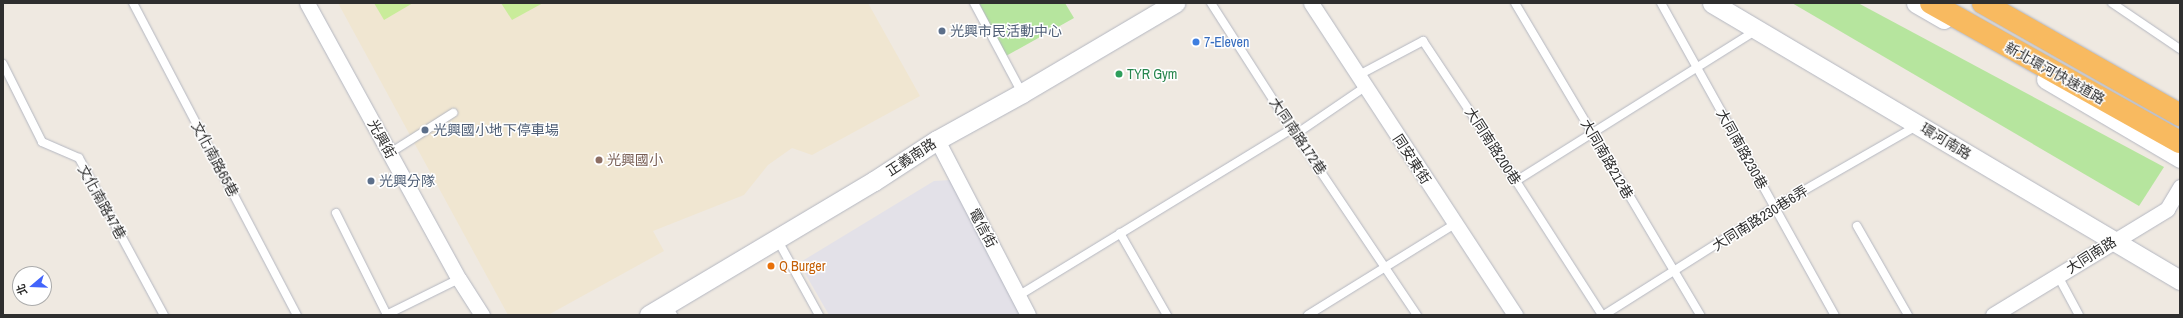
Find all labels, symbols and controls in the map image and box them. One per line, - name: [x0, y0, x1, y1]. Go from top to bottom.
- place label: 光興市民活動中心: [950, 23, 1062, 39]
- marker: 光興市民活動中心: [937, 26, 947, 36]
- place label: 7-Eleven: [1204, 34, 1249, 50]
- marker: 7-Eleven: [1191, 37, 1201, 47]
- street label: 新北環河快速道路: [2002, 39, 2108, 107]
- place label: TYR Gym: [1127, 66, 1177, 82]
- marker: TYR Gym: [1114, 69, 1124, 79]
- street label: 大同南路172巷: [1266, 94, 1330, 178]
- street label: 大同南路200巷: [1462, 104, 1524, 188]
- street label: 大同南路230巷: [1713, 106, 1771, 192]
- street label: 大同南路212巷: [1577, 116, 1637, 202]
- street label: 光興街: [364, 117, 400, 161]
- street label: 文化南路65巷: [188, 119, 242, 199]
- street label: 環河南路: [1918, 119, 1974, 163]
- place label: 光興國小地下停車場: [433, 122, 559, 138]
- marker: 光興國小地下停車場: [420, 125, 430, 135]
- street label: 同安東街: [1390, 131, 1434, 187]
- street label: 正義南路: [883, 135, 939, 179]
- place label: 光興國小: [607, 152, 663, 168]
- marker: 光興國小: [594, 155, 604, 165]
- street label: 文化南路47巷: [75, 162, 129, 242]
- place label: 光興分隊: [379, 173, 435, 189]
- marker: 光興分隊: [366, 176, 376, 186]
- street label: 大同南路230巷6弄: [1709, 182, 1811, 254]
- street label: 電信街: [966, 206, 1000, 250]
- street label: 大同南路: [2063, 233, 2119, 277]
- place label: Q Burger: [779, 258, 826, 274]
- marker: Q Burger: [766, 261, 776, 271]
- north arrow: [12, 266, 52, 306]
- text: 北: [13, 282, 30, 297]

